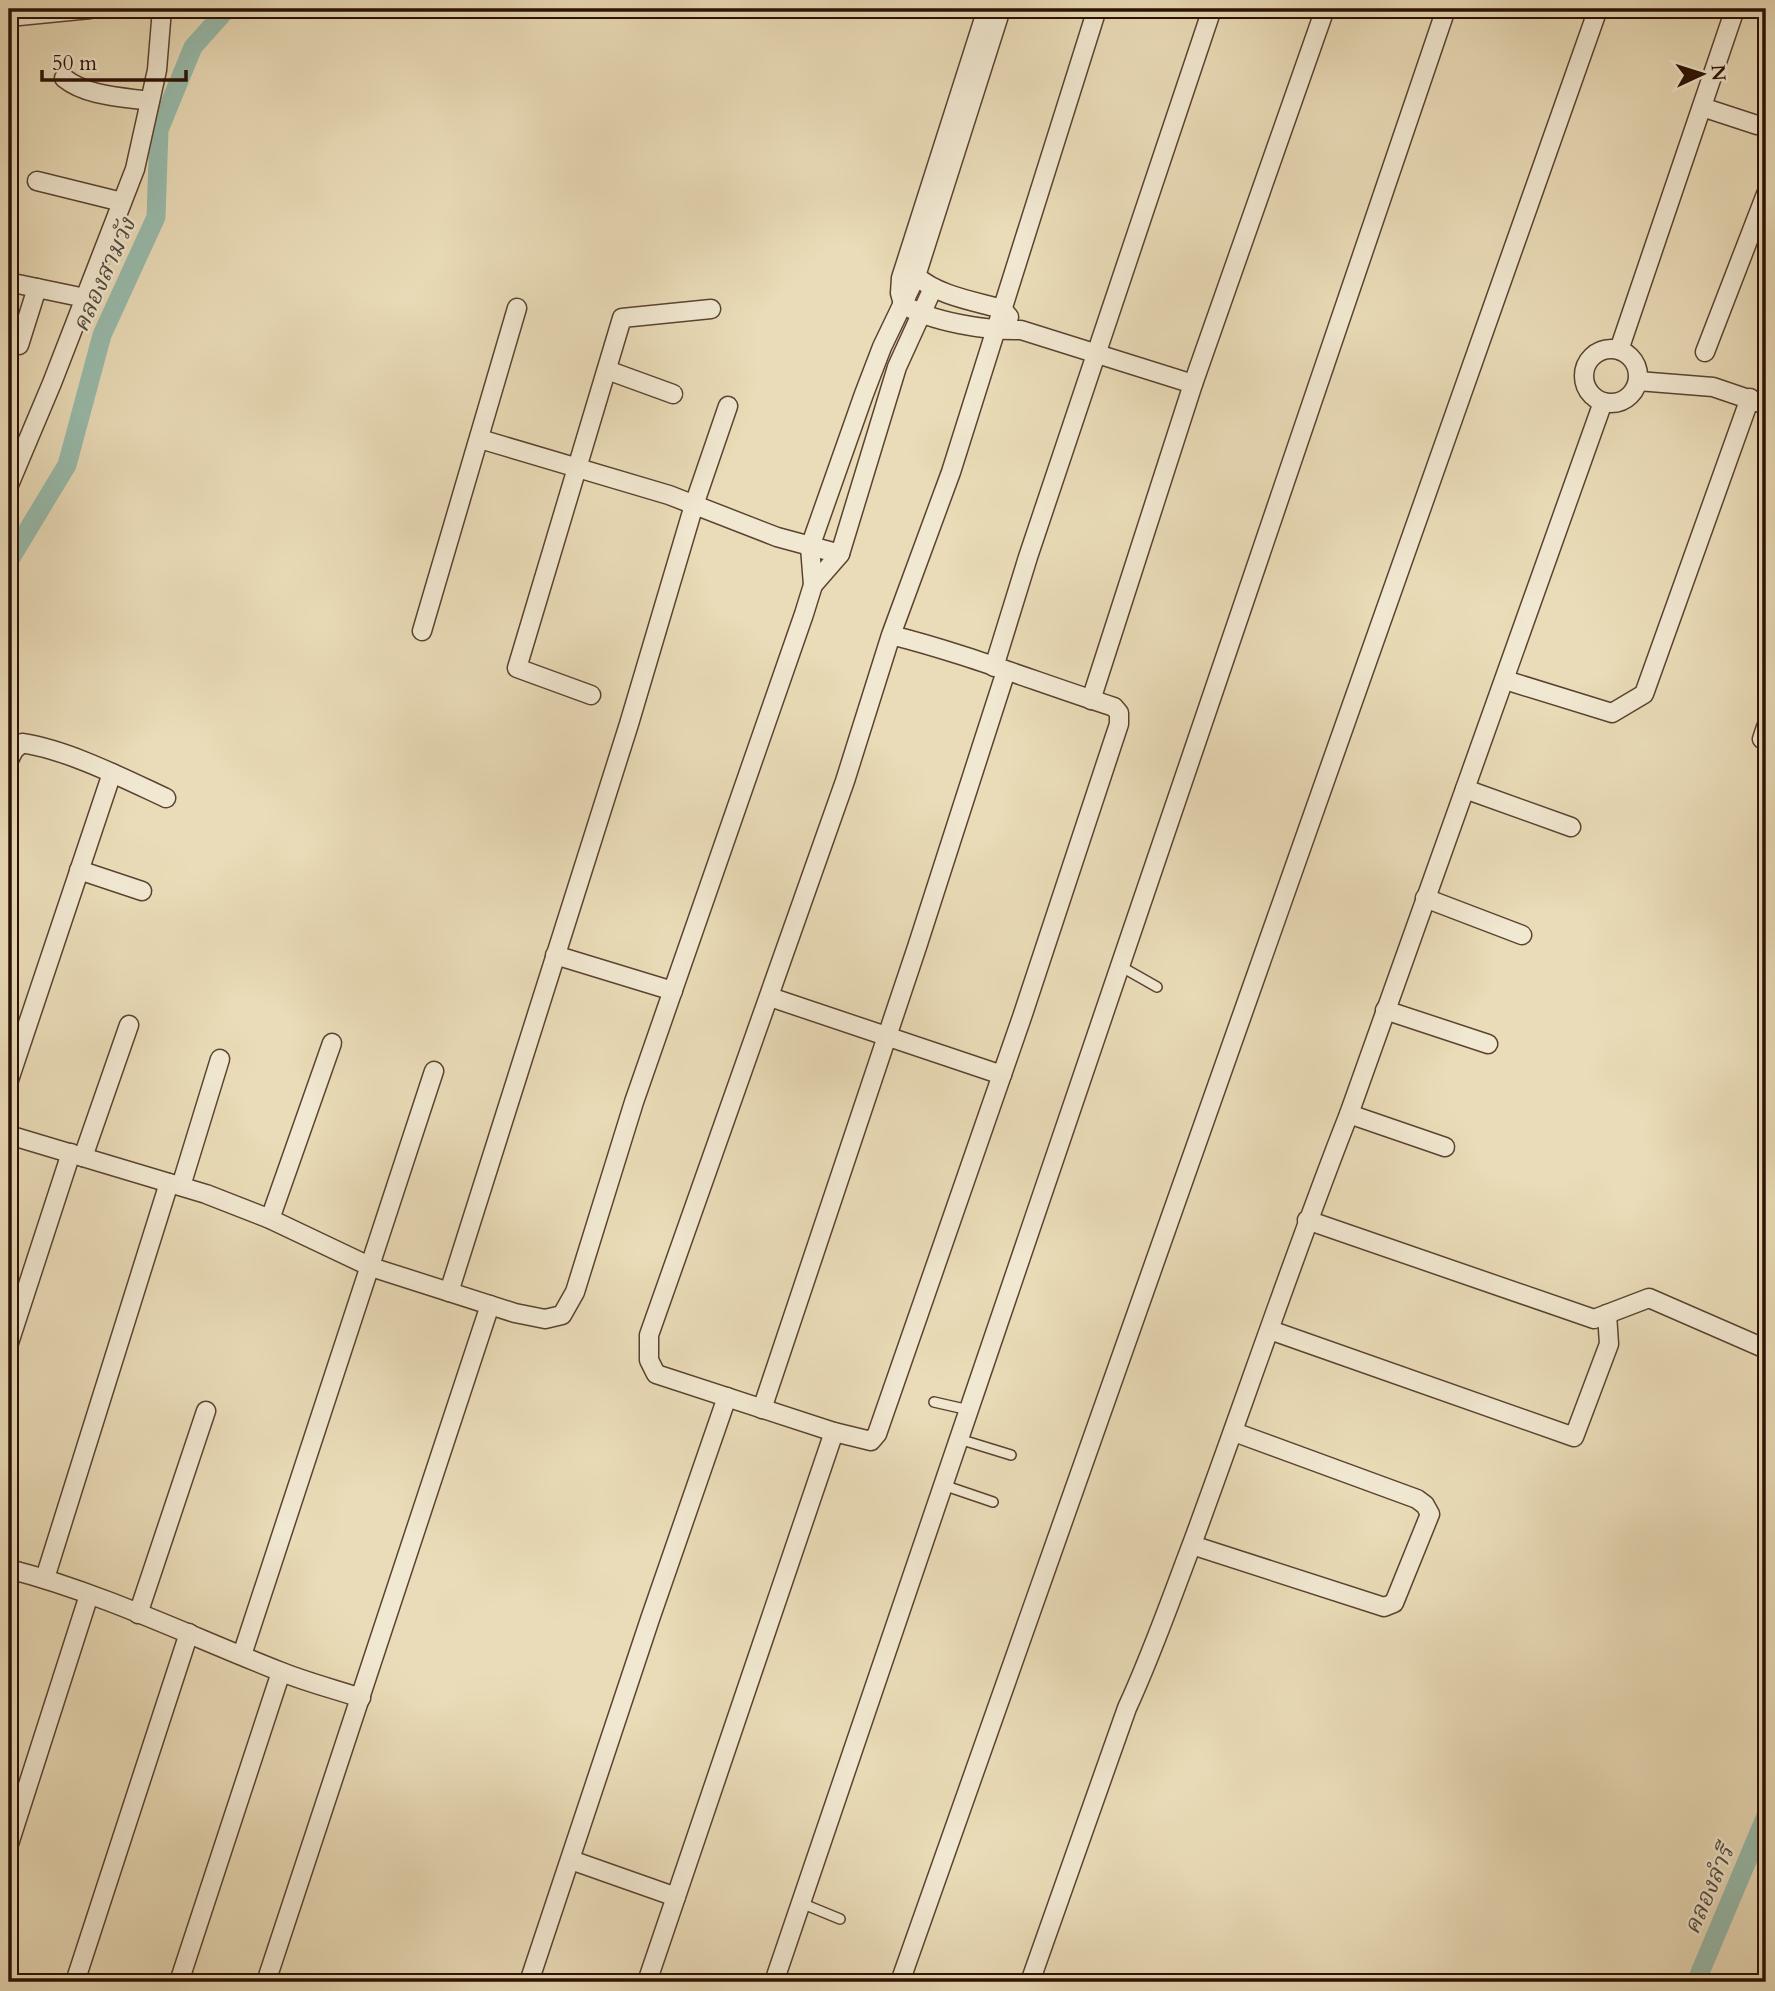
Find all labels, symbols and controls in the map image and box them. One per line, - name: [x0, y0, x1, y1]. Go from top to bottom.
- scale bar: [42, 38, 186, 82]
- north arrow: [1666, 38, 1736, 108]
- text: 50 m: [52, 49, 97, 78]
- text: N: [1704, 64, 1732, 83]
- water label: คลองสามวัง: [64, 212, 144, 338]
- water label: คลองลำรี: [1676, 1836, 1744, 1940]

